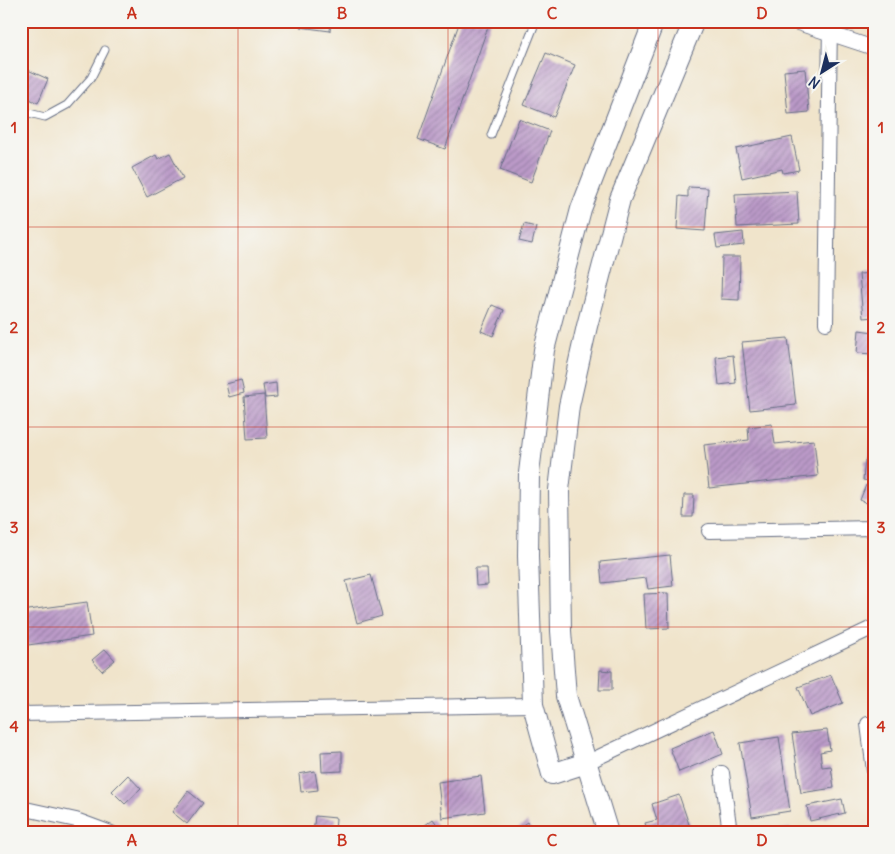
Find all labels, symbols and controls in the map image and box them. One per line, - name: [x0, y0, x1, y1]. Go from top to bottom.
- text: A: [127, 3, 137, 23]
- text: B: [337, 3, 348, 23]
- text: C: [547, 3, 558, 23]
- text: D: [756, 3, 768, 23]
- north arrow: [798, 48, 848, 98]
- text: N: [805, 72, 824, 93]
- text: 1: [11, 117, 17, 137]
- text: 1: [878, 117, 884, 137]
- text: 2: [10, 317, 19, 337]
- text: 2: [877, 317, 886, 337]
- text: 3: [9, 517, 19, 537]
- text: 3: [876, 517, 886, 537]
- text: 4: [9, 716, 19, 736]
- text: 4: [876, 716, 886, 736]
- text: A: [127, 830, 137, 850]
- text: B: [337, 830, 348, 850]
- text: C: [547, 830, 558, 850]
- text: D: [756, 830, 768, 850]

